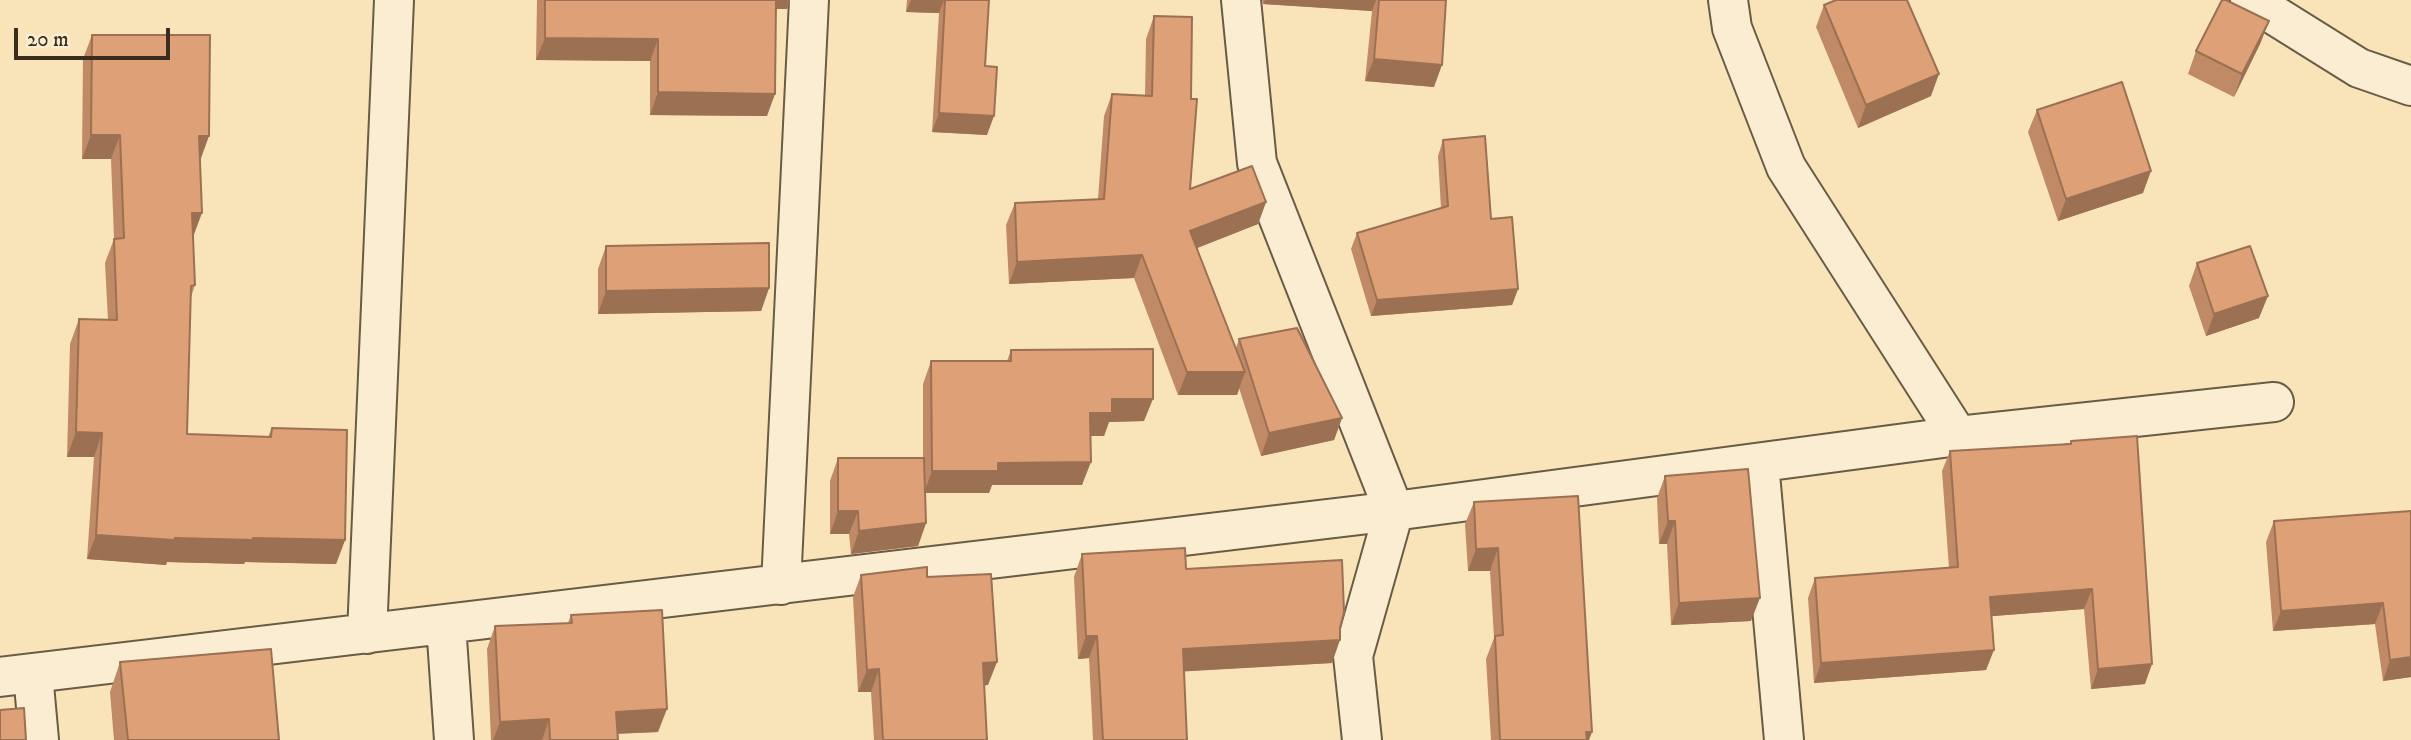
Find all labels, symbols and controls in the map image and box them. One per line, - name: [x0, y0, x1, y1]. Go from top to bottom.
- scale bar: [18, 14, 173, 58]
- text: 20 m: [27, 27, 69, 53]

